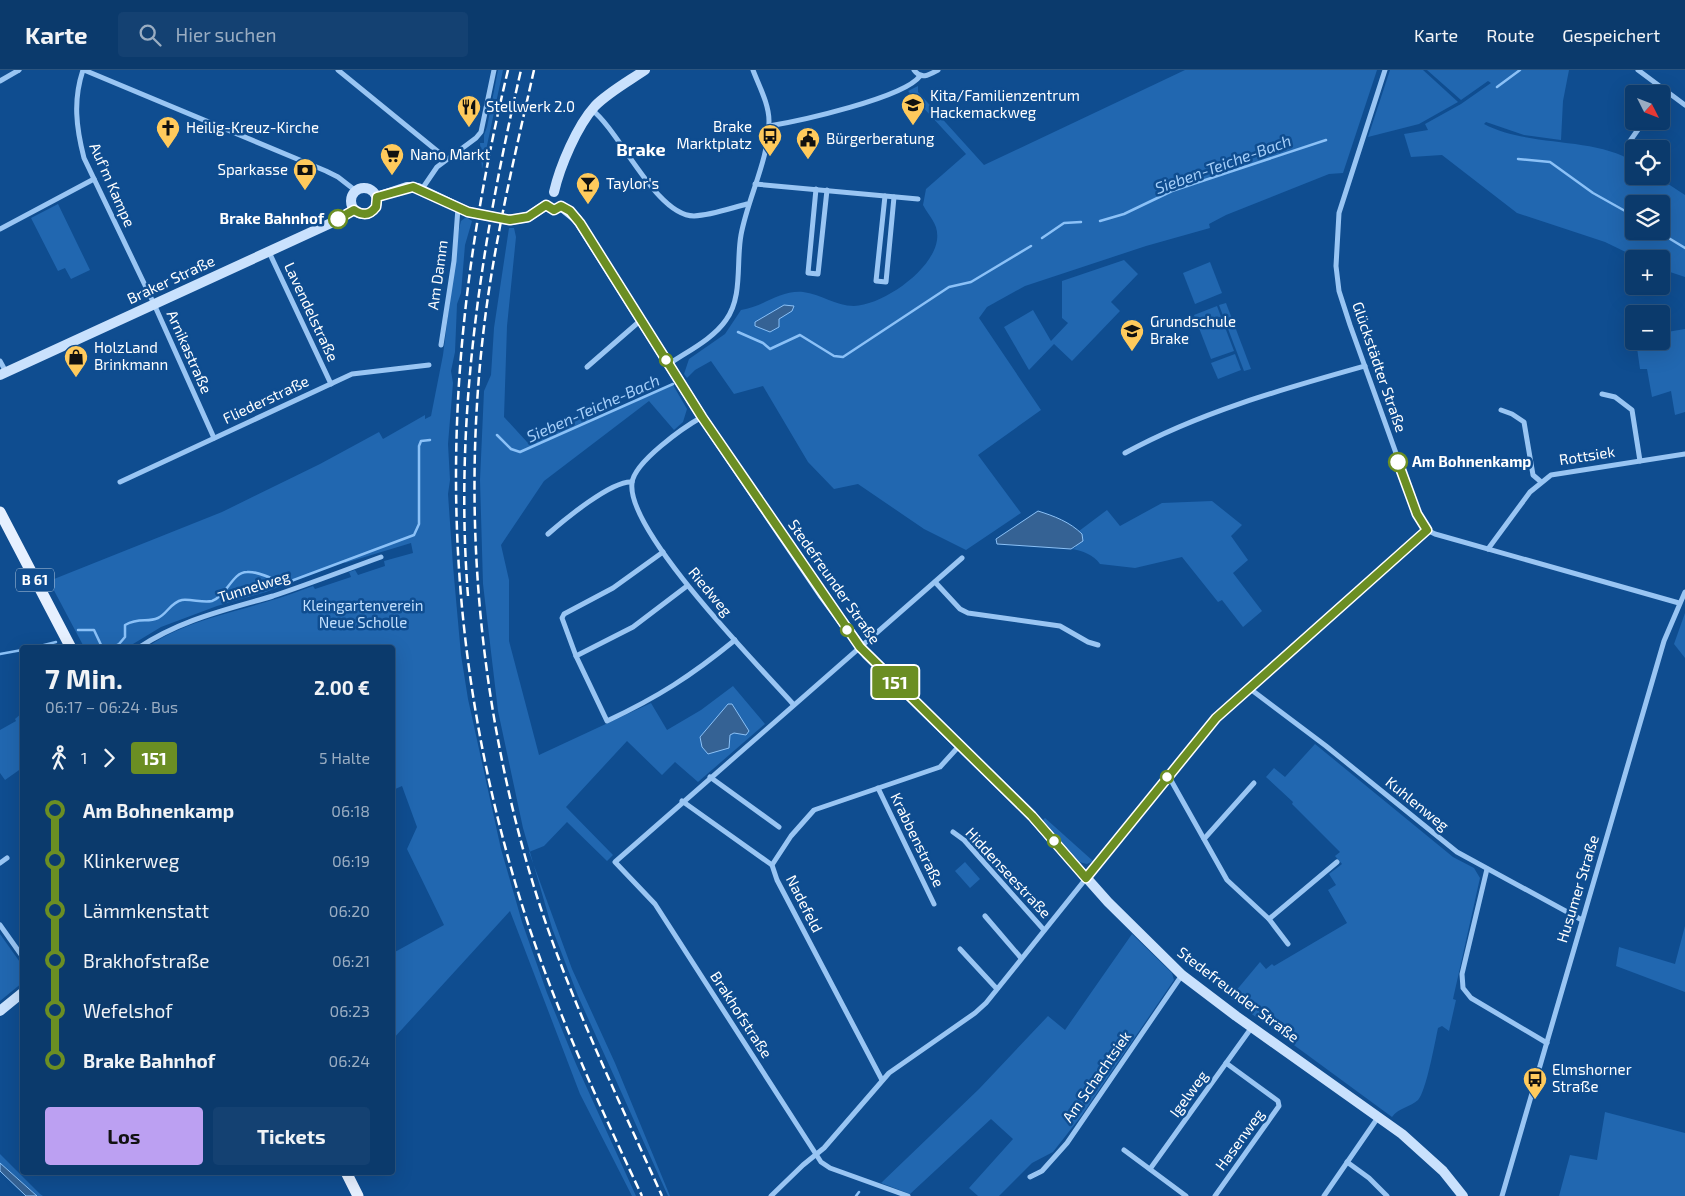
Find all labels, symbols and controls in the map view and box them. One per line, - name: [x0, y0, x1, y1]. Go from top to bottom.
- search box: [118, 12, 468, 57]
- text: Karte: [25, 20, 88, 49]
- icon: search: [136, 21, 164, 49]
- text: Hier suchen: [176, 23, 277, 46]
- text: Karte: [1414, 24, 1458, 46]
- text: Route: [1486, 24, 1534, 46]
- text: Gespeichert: [1562, 24, 1660, 46]
- north arrow: [1625, 85, 1670, 130]
- map controls: [1625, 85, 1670, 350]
- place label: Kita/Familienzentrum Hackemackweg: [930, 86, 1080, 121]
- school or university icon: Kita/Familienzentrum Hackemackweg: [900, 92, 926, 126]
- restaurant icon: Stellwerk 2.0: [456, 94, 482, 128]
- place label: Stellwerk 2.0: [486, 97, 575, 115]
- church icon: Heilig-Kreuz-Kirche: [155, 115, 181, 149]
- place label: Brake Marktplatz: [676, 117, 752, 152]
- place label: Heilig-Kreuz-Kirche: [186, 118, 319, 136]
- bus stop icon: Brake Marktplatz: [757, 123, 783, 157]
- public building icon: Bürgerberatung: [795, 126, 821, 160]
- place label: Bürgerberatung: [826, 129, 935, 147]
- water label: Sieben-Teiche-Bach: [1152, 130, 1294, 197]
- district label: Brake: [616, 138, 666, 160]
- street label: Auf'm Kampe: [86, 140, 139, 229]
- button: locate: [1625, 140, 1670, 185]
- supermarket icon: Nano Markt: [379, 142, 405, 176]
- place label: Nano Markt: [410, 145, 490, 163]
- bank icon: Sparkasse: [292, 157, 318, 191]
- place label: Sparkasse: [217, 160, 288, 178]
- bar icon: Taylor's: [575, 171, 601, 205]
- place label: Taylor's: [606, 174, 659, 192]
- button: layers: [1625, 195, 1670, 240]
- place label: Brake Bahnhof: [220, 209, 325, 227]
- marker: Brake Bahnhof: [328, 209, 348, 229]
- street label: Am Damm: [423, 239, 451, 311]
- button: +: [1625, 250, 1670, 295]
- street label: Braker Straße: [124, 251, 217, 307]
- street label: Lavendelstraße: [281, 259, 343, 364]
- street label: Glückstädter Straße: [1349, 299, 1411, 434]
- button: −: [1625, 305, 1670, 350]
- street label: Arnikastraße: [164, 307, 216, 396]
- place label: Grundschule Brake: [1150, 312, 1236, 347]
- school or university icon: Grundschule Brake: [1119, 318, 1145, 352]
- place label: HolzLand Brinkmann: [94, 338, 168, 373]
- shop icon: HolzLand Brinkmann: [63, 344, 89, 378]
- unlabelled marker: [659, 353, 673, 367]
- water label: Sieben-Teiche-Bach: [523, 370, 662, 445]
- street label: Fliederstraße: [220, 371, 311, 427]
- street label: Rottsiek: [1558, 442, 1616, 468]
- marker: Am Bohnenkamp: [1388, 452, 1408, 472]
- place label: Am Bohnenkamp: [1412, 452, 1531, 470]
- street label: Stedefreunder Straße: [785, 516, 885, 647]
- street label: Riedweg: [685, 563, 737, 620]
- street label: Tunnelweg: [215, 566, 293, 606]
- road number: B 61: [16, 568, 54, 592]
- park label: Kleingartenverein Neue Scholle: [302, 596, 424, 631]
- unlabelled marker: [840, 623, 854, 637]
- text: 7 Min.: [45, 661, 123, 695]
- line badge: 151: [866, 666, 924, 698]
- text: 151: [882, 671, 908, 693]
- text: 2.00 €: [314, 676, 370, 699]
- text: 06:17 – 06:24 · Bus: [45, 697, 178, 716]
- icon: walk: [45, 744, 73, 772]
- icon: forward: [95, 744, 123, 772]
- text: 151: [141, 747, 167, 769]
- text: 1: [81, 748, 87, 767]
- text: 5 Halte: [319, 748, 370, 767]
- unlabelled marker: [1160, 770, 1174, 784]
- street label: Kuhlenweg: [1382, 772, 1453, 835]
- street label: Krabbenstraße: [887, 789, 949, 890]
- text: Am Bohnenkamp: [83, 799, 234, 822]
- text: 06:18: [331, 801, 370, 820]
- street label: Hiddenseestraße: [962, 823, 1055, 921]
- street label: Husumer Straße: [1552, 833, 1602, 945]
- unlabelled marker: [1047, 834, 1061, 848]
- text: Klinkerweg: [83, 849, 179, 872]
- text: 06:19: [332, 851, 370, 870]
- street label: Nadefeld: [783, 872, 827, 935]
- text: Lämmkenstatt: [83, 899, 209, 922]
- text: 06:20: [329, 901, 370, 920]
- street label: Stedefreunder Straße: [1174, 943, 1303, 1046]
- text: Brakhofstraße: [83, 949, 210, 972]
- text: 06:21: [332, 951, 370, 970]
- street label: Brakhofstraße: [707, 968, 777, 1061]
- text: Wefelshof: [83, 999, 172, 1022]
- text: 06:23: [330, 1001, 370, 1020]
- street label: Am Schachtsiek: [1058, 1027, 1135, 1126]
- text: Brake Bahnhof: [83, 1049, 215, 1072]
- text: 06:24: [329, 1051, 370, 1070]
- place label: Elmshorner Straße: [1552, 1060, 1632, 1095]
- street label: Igelweg: [1165, 1066, 1212, 1120]
- bus stop icon: Elmshorner Straße: [1522, 1066, 1548, 1100]
- street label: Hasenweg: [1211, 1105, 1268, 1174]
- button: Los: [45, 1107, 203, 1165]
- button: Tickets: [213, 1107, 370, 1165]

